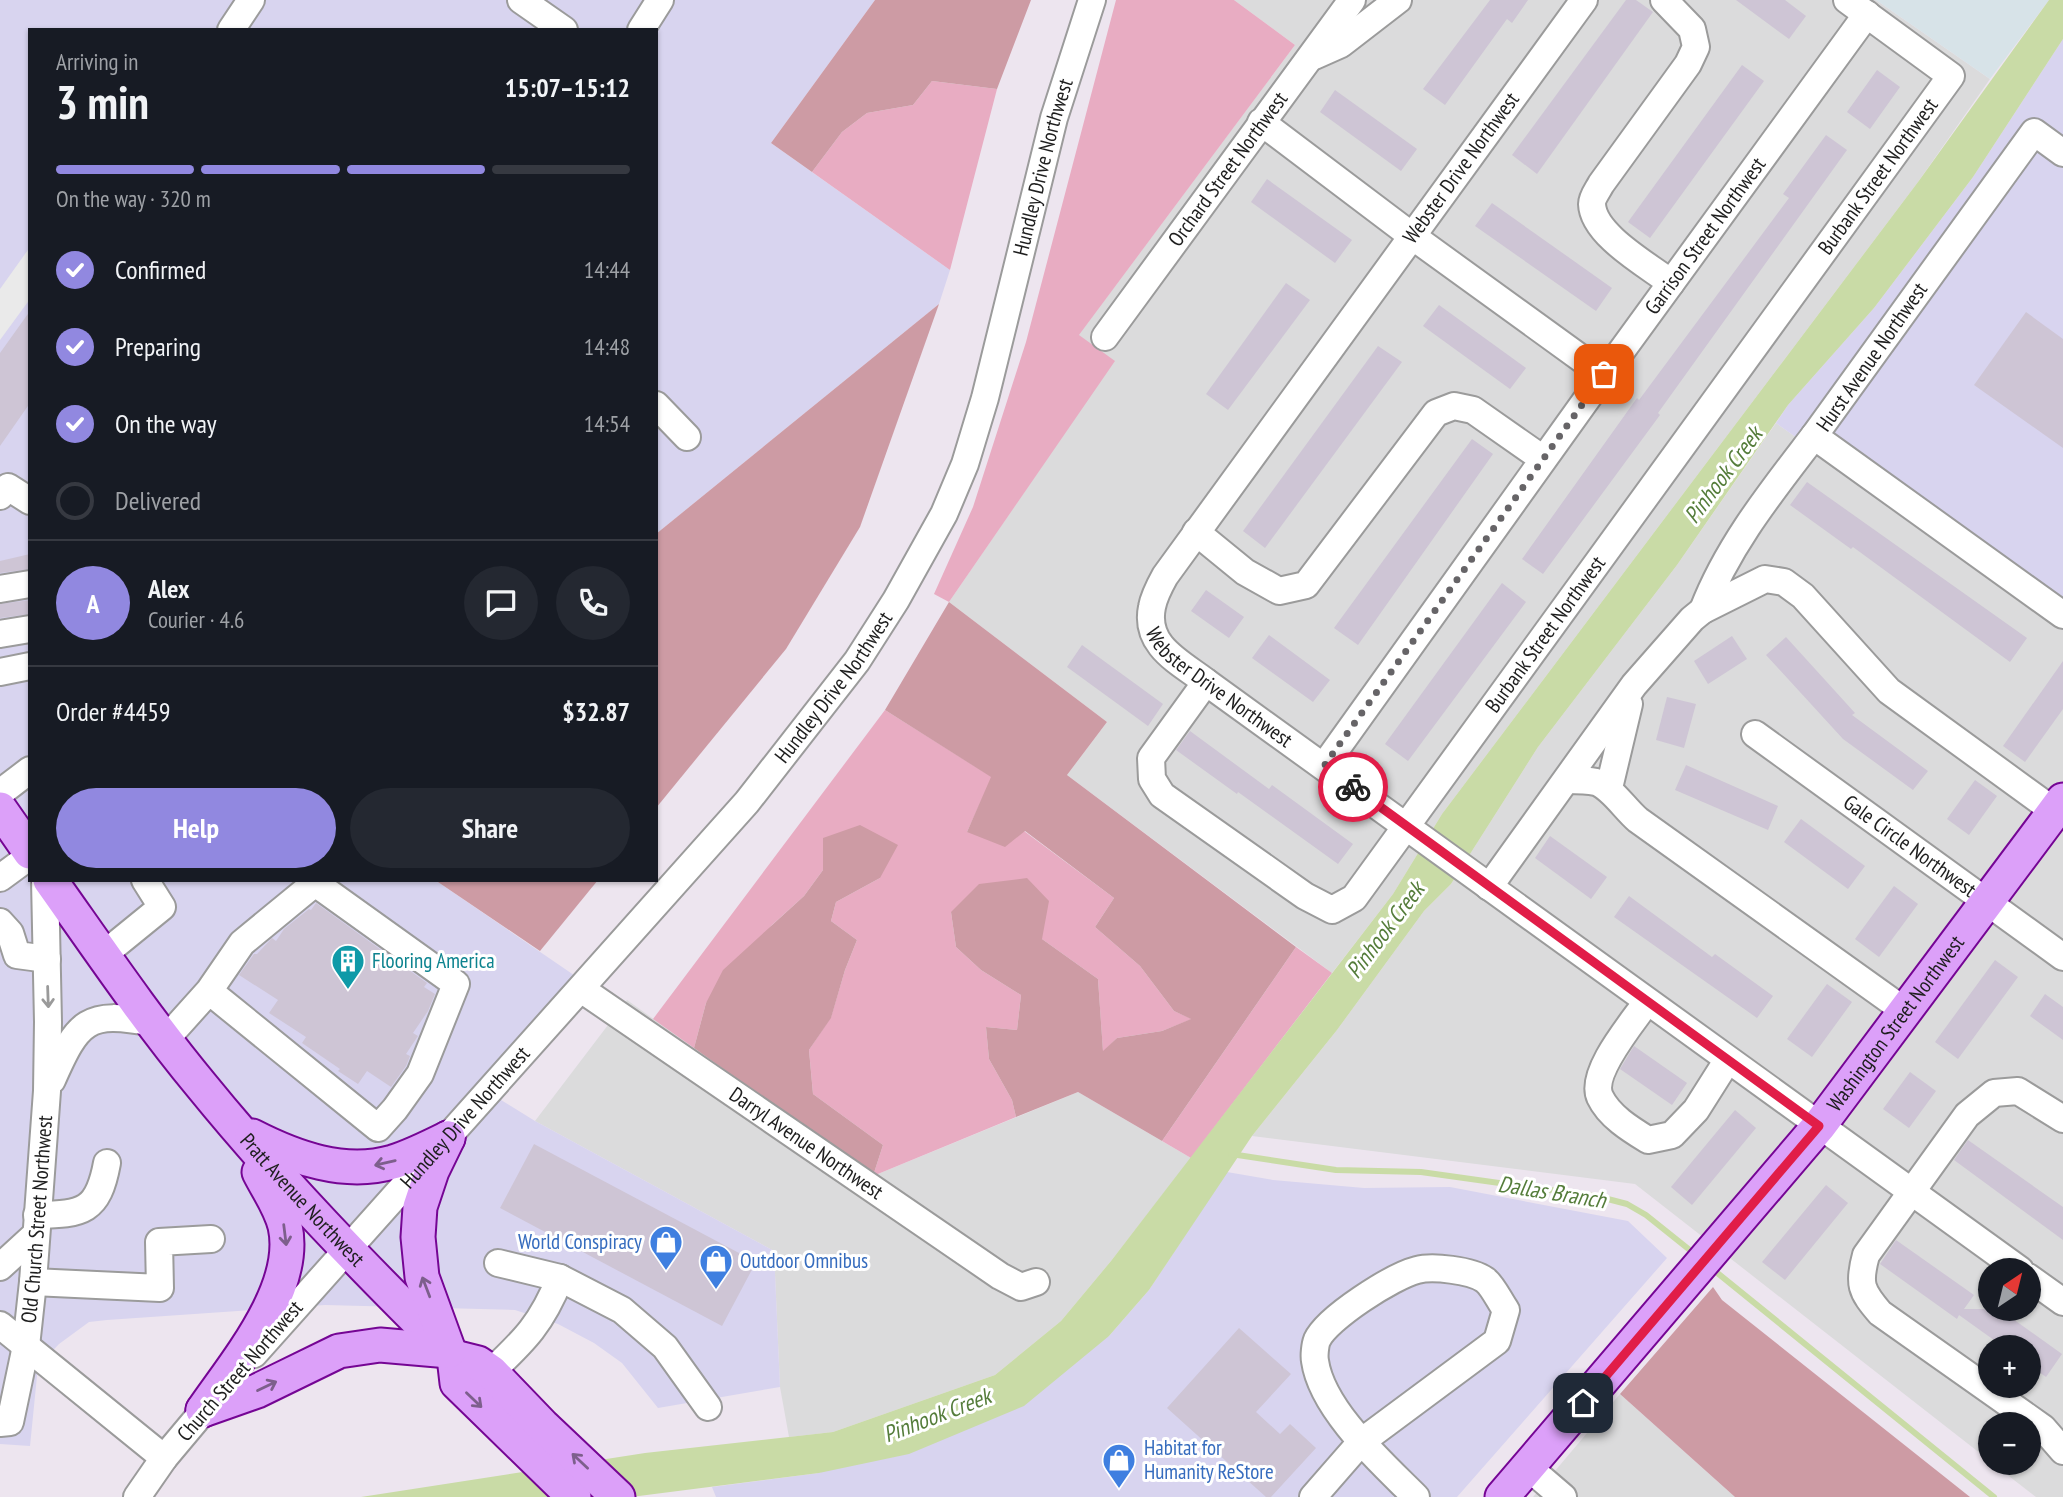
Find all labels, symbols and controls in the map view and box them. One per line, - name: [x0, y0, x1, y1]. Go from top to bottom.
- text: Arriving in: [56, 47, 138, 76]
- text: 15:07–15:12: [505, 71, 630, 104]
- text: 3 min: [56, 72, 149, 132]
- street label: Hundley Drive Northwest: [1007, 75, 1079, 258]
- street label: Orchard Street Northwest: [1162, 86, 1293, 252]
- street label: Webster Drive Northwest: [1397, 86, 1525, 249]
- street label: Burbank Street Northwest: [1812, 92, 1944, 260]
- street label: Garrison Street Northwest: [1639, 151, 1771, 320]
- text: On the way · 320 m: [56, 184, 211, 213]
- icon: check: [56, 251, 94, 289]
- text: Confirmed: [115, 253, 206, 286]
- text: 14:44: [584, 255, 630, 284]
- street label: Hurst Avenue Northwest: [1810, 277, 1933, 436]
- icon: check: [56, 328, 94, 366]
- text: Preparing: [115, 330, 201, 363]
- text: 14:48: [584, 332, 630, 361]
- pin: [1574, 344, 1634, 404]
- icon: bag: [1585, 355, 1623, 393]
- icon: check: [56, 405, 94, 443]
- text: On the way: [115, 407, 217, 440]
- text: 14:54: [584, 409, 630, 438]
- water label: Pinhook Creek: [1677, 418, 1770, 529]
- text: Delivered: [115, 484, 201, 517]
- street label: Burbank Street Northwest: [1479, 550, 1611, 718]
- button: chat: [464, 566, 538, 640]
- button: phone: [556, 566, 630, 640]
- text: Alex: [148, 572, 189, 605]
- text: A: [86, 587, 100, 620]
- text: Courier · 4.6: [148, 605, 244, 634]
- street label: Hundley Drive Northwest: [769, 606, 898, 768]
- street label: Webster Drive Northwest: [1140, 623, 1298, 753]
- text: Order #4459: [56, 695, 171, 728]
- text: $32.87: [562, 695, 630, 728]
- courier: [1318, 752, 1388, 822]
- icon: bike: [1334, 768, 1372, 806]
- button: Help: [56, 788, 336, 868]
- button: Share: [350, 788, 630, 868]
- street label: Gale Circle Northwest: [1838, 788, 1982, 903]
- water label: Pinhook Creek: [1339, 873, 1432, 984]
- street label: Washington Street Northwest: [1821, 930, 1970, 1117]
- building icon: Flooring America: [329, 942, 367, 991]
- place label: Flooring America: [372, 947, 495, 974]
- one-way arrow: [41, 986, 54, 1009]
- street label: Hundley Drive Northwest: [394, 1040, 536, 1194]
- street label: Darryl Avenue Northwest: [724, 1081, 889, 1205]
- street label: Old Church Street Northwest: [15, 1114, 58, 1324]
- street label: Pratt Avenue Northwest: [235, 1128, 371, 1272]
- one-way arrow: [374, 1157, 397, 1171]
- water label: Dallas Branch: [1496, 1169, 1610, 1215]
- one-way arrow: [279, 1223, 292, 1246]
- shop icon: World Conspiracy: [647, 1223, 685, 1272]
- place label: World Conspiracy: [518, 1228, 642, 1255]
- shop icon: Outdoor Omnibus: [697, 1242, 735, 1291]
- place label: Outdoor Omnibus: [740, 1247, 868, 1274]
- north arrow: [1978, 1258, 2040, 1321]
- map controls: [1978, 1258, 2041, 1475]
- one-way arrow: [419, 1277, 431, 1299]
- street label: Church Street Northwest: [171, 1294, 308, 1447]
- button: +: [1978, 1335, 2041, 1398]
- pin: [1553, 1373, 1613, 1433]
- one-way arrow: [256, 1379, 277, 1392]
- water label: Pinhook Creek: [879, 1380, 998, 1448]
- icon: home: [1564, 1384, 1602, 1422]
- one-way arrow: [465, 1391, 482, 1408]
- button: −: [1978, 1412, 2041, 1475]
- place label: Habitat for Humanity ReStore: [1144, 1434, 1274, 1485]
- shop icon: Habitat for Humanity ReStore: [1100, 1441, 1138, 1490]
- one-way arrow: [572, 1453, 589, 1470]

